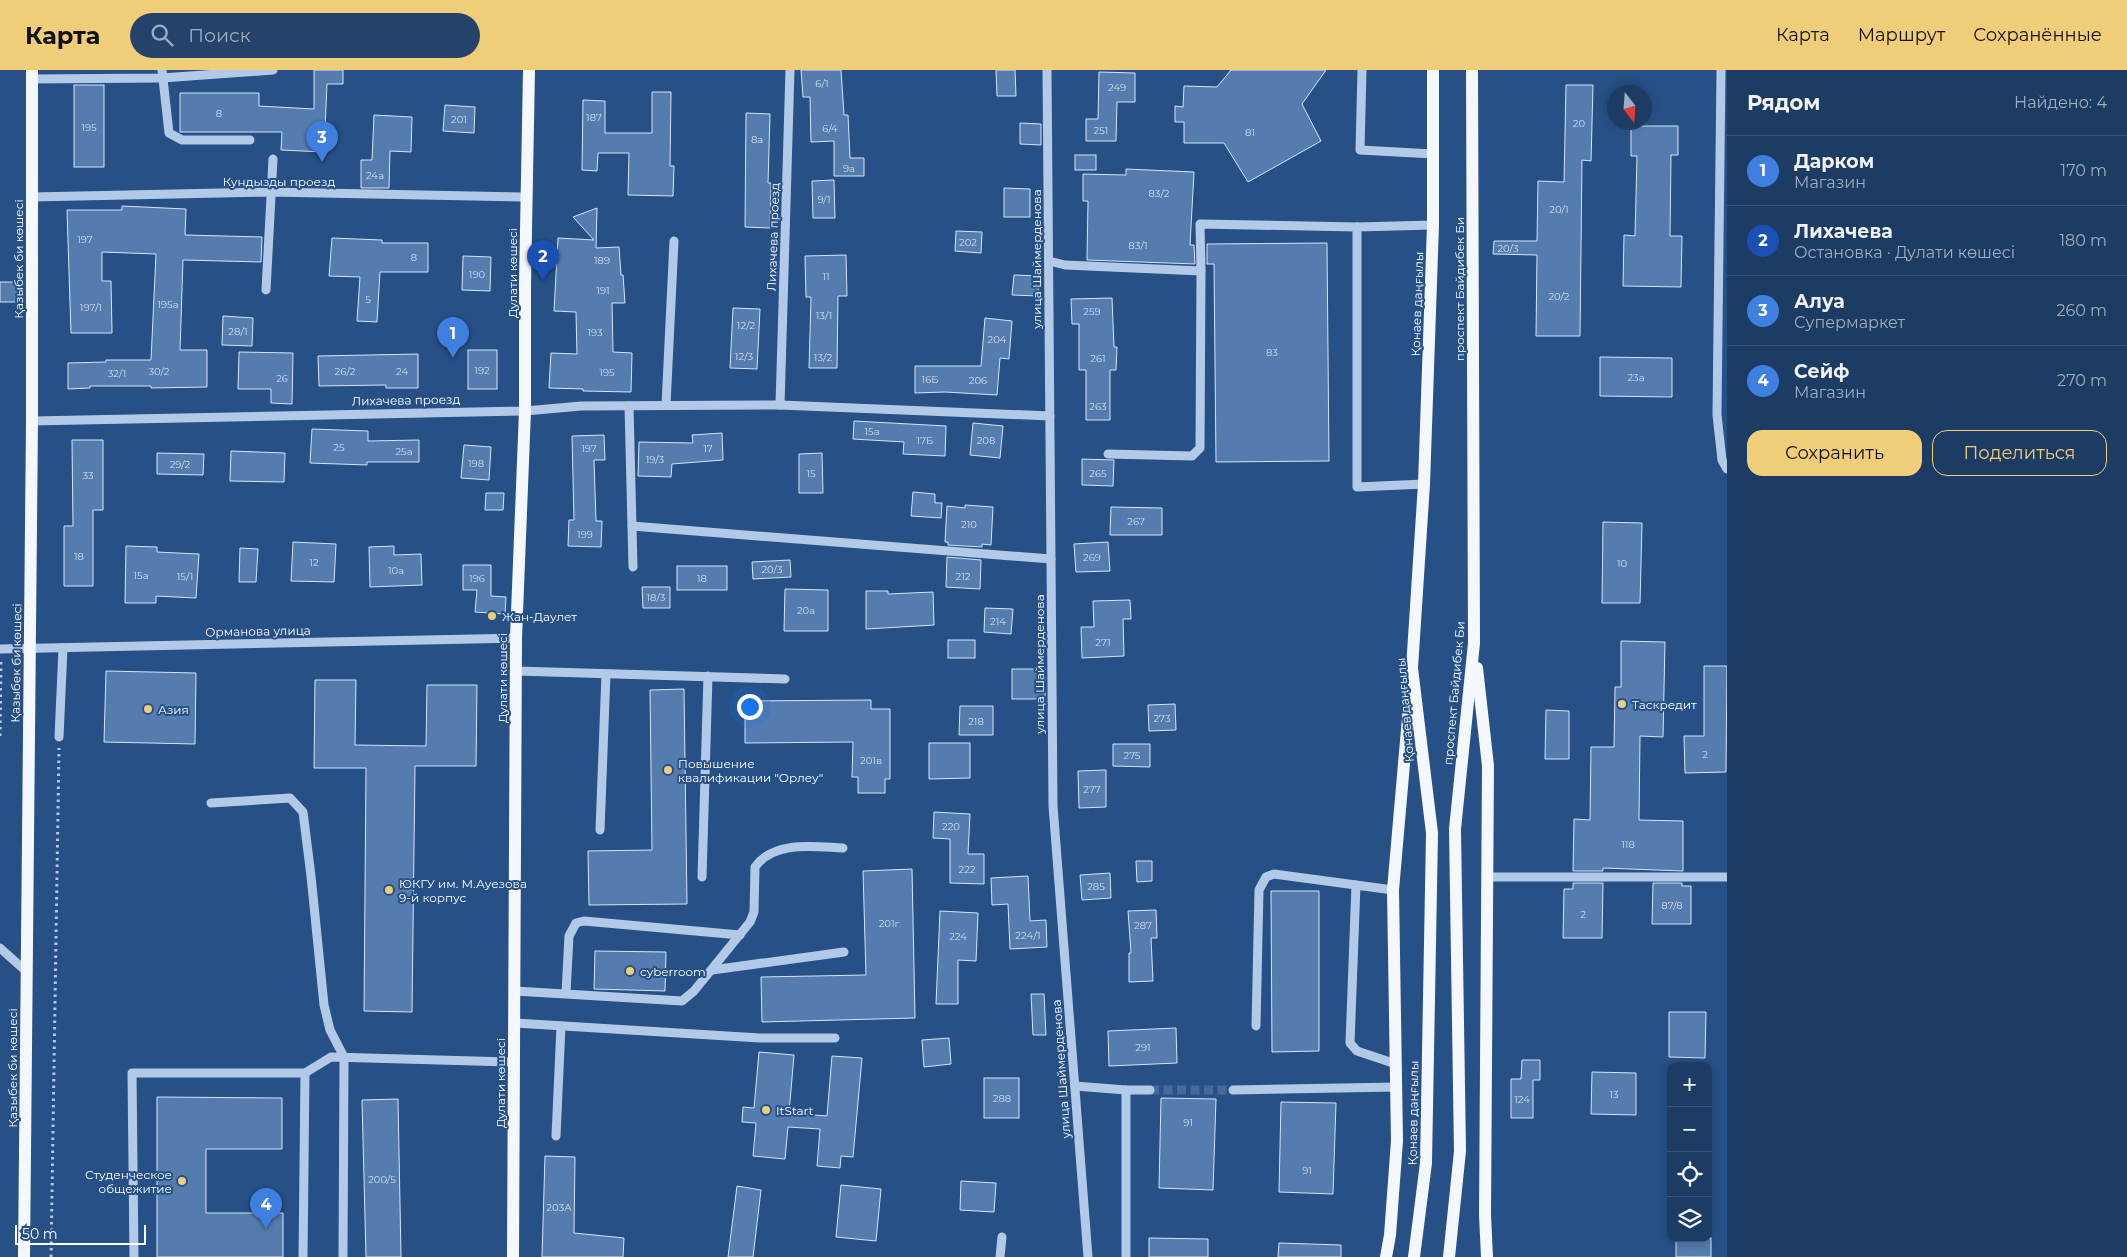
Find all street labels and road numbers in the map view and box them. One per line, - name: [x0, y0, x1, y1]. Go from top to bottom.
- street label: Кундызды проезд: [223, 174, 335, 189]
- street label: Лихачева проезд: [764, 182, 782, 291]
- street label: улица Шаймерденова: [1029, 189, 1044, 330]
- street label: Қазыбек би көшесі: [11, 199, 26, 319]
- street label: проспект Байдибек Би: [1452, 217, 1467, 361]
- street label: Дулати көшесі: [505, 228, 520, 318]
- street label: Қонаев даңғылы: [1408, 251, 1426, 357]
- street label: Лихачева проезд: [352, 392, 461, 408]
- street label: улица Шаймерденова: [1032, 594, 1047, 735]
- street label: Қазыбек би көшесі: [7, 603, 25, 723]
- street label: проспект Байдибек Би: [1440, 620, 1468, 766]
- street label: Орманова улица: [205, 623, 311, 639]
- street label: Дулати көшесі: [495, 633, 510, 723]
- street label: Қонаев даңғылы: [1393, 657, 1417, 763]
- street label: улица Шаймерденова: [1049, 999, 1073, 1140]
- street label: Қазыбек би көшесі: [5, 1008, 20, 1128]
- street label: Дулати көшесі: [493, 1038, 508, 1128]
- street label: Қонаев даңғылы: [1405, 1060, 1421, 1166]

